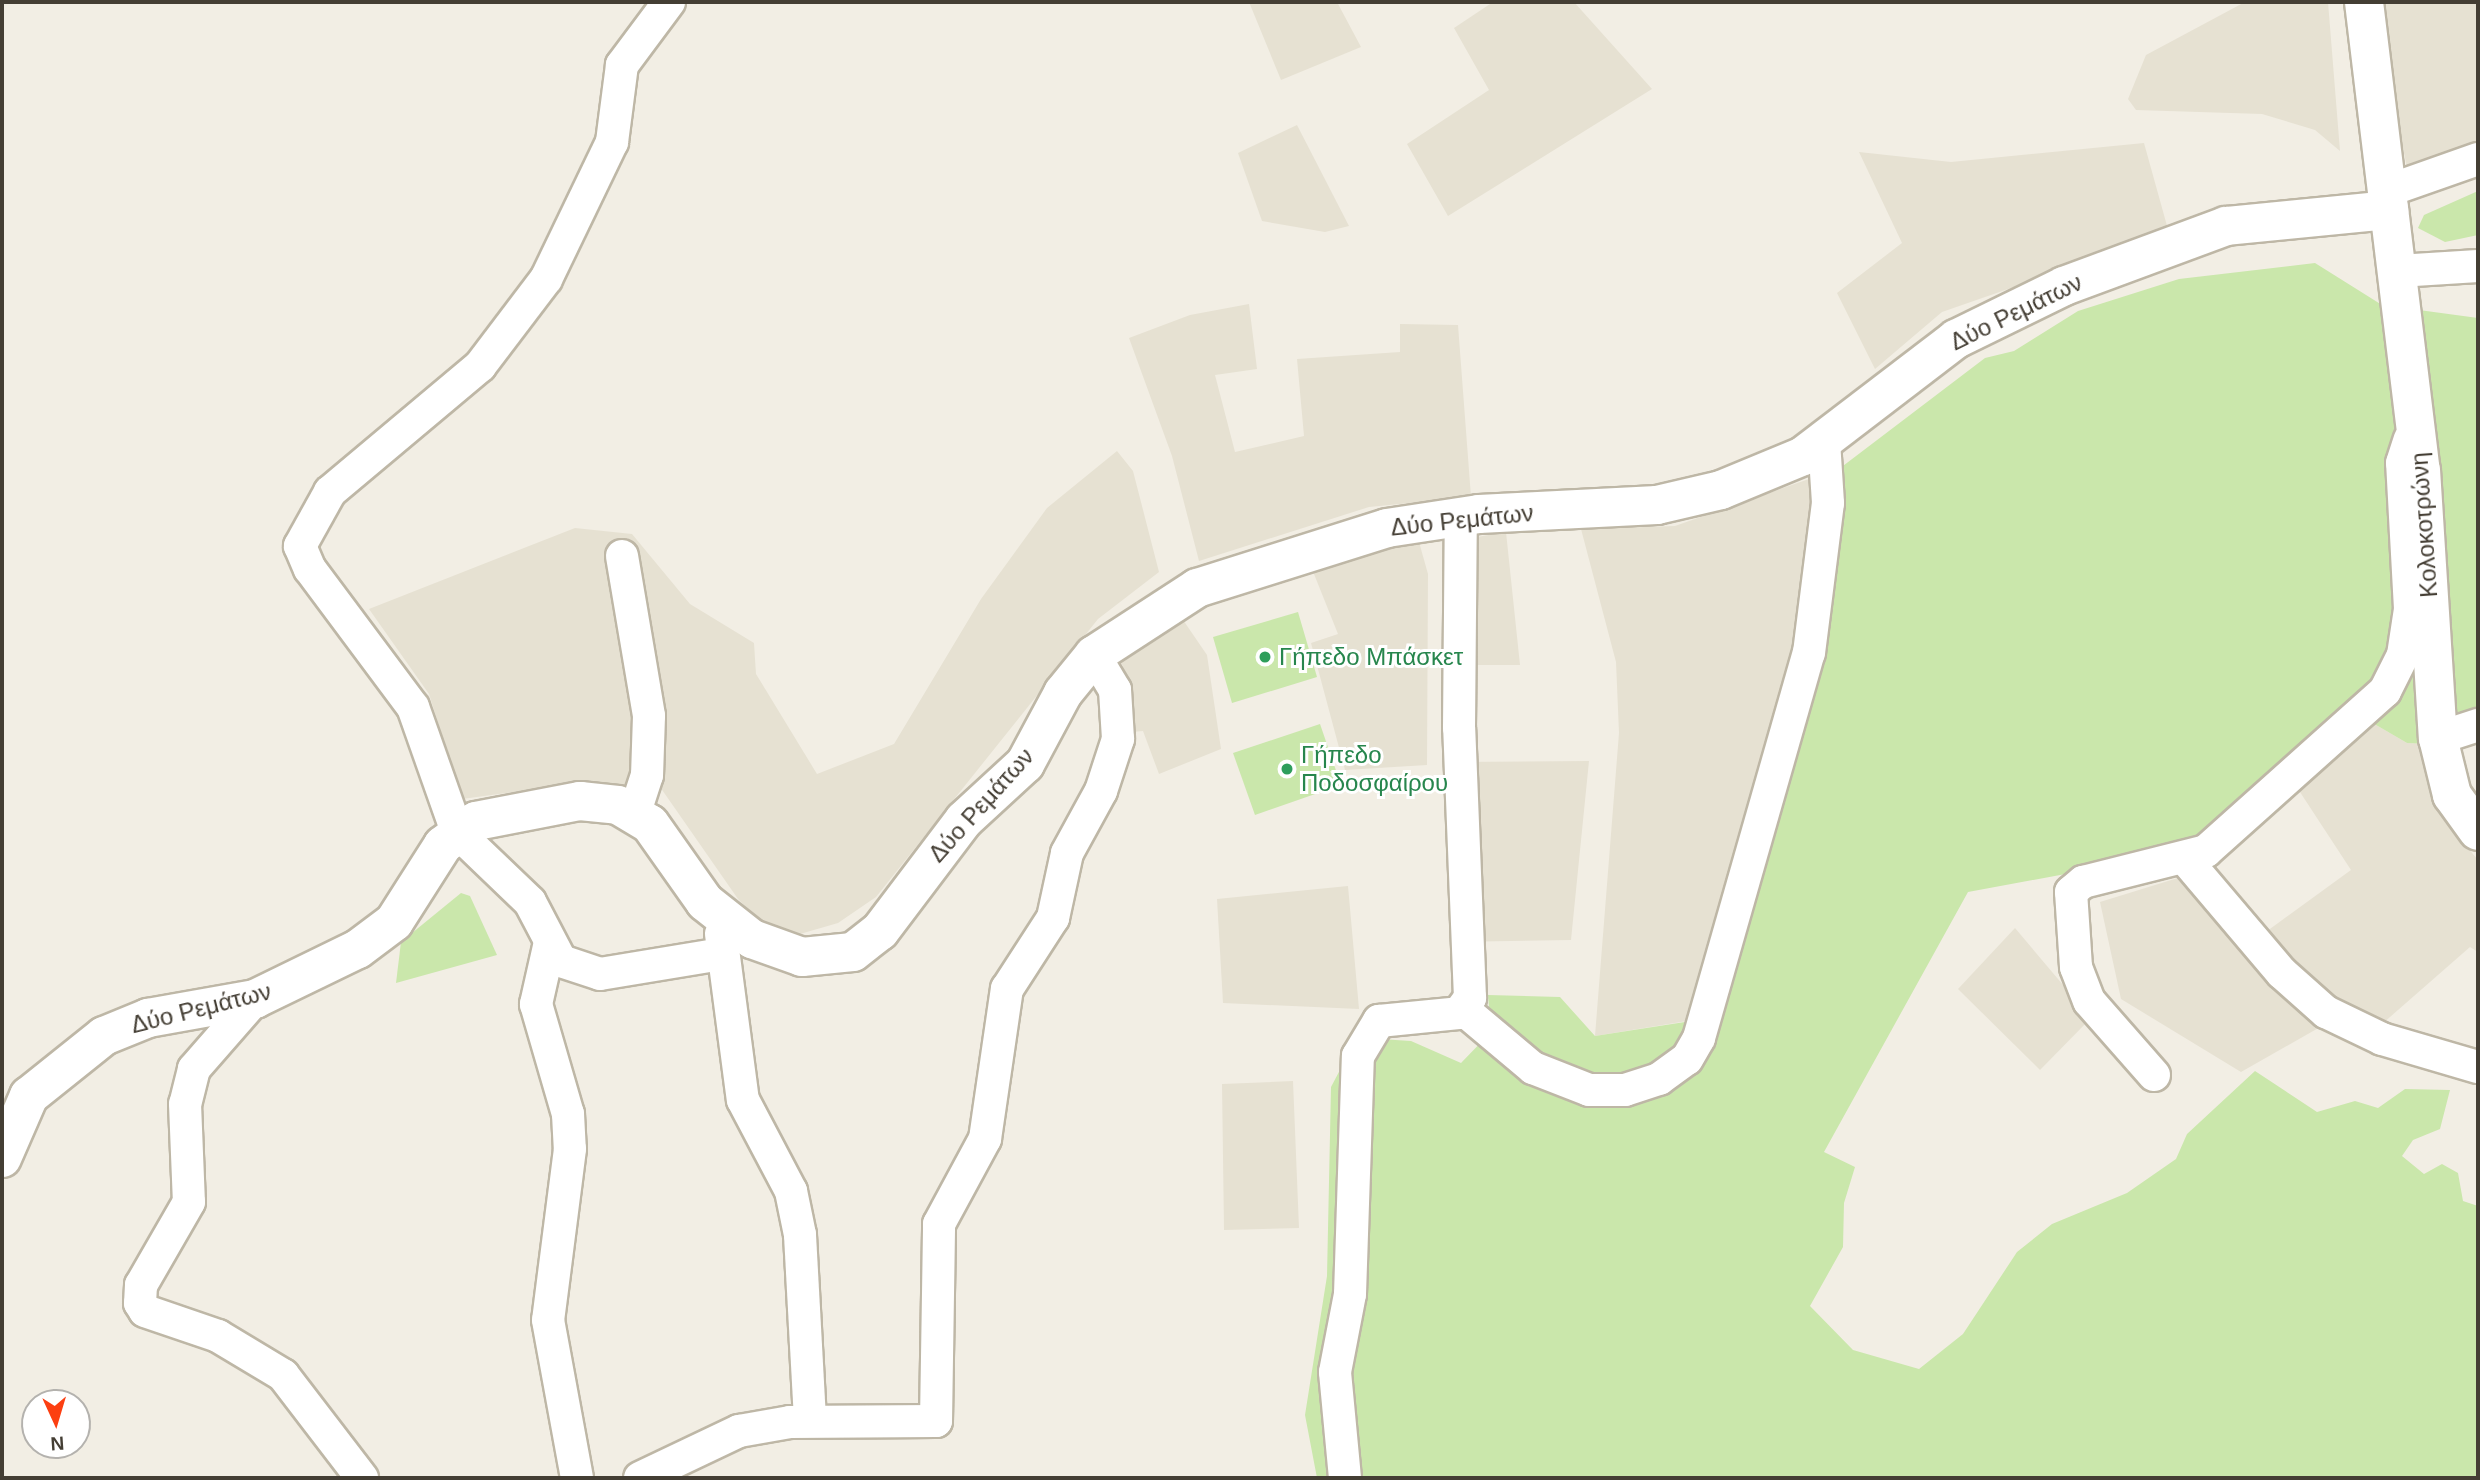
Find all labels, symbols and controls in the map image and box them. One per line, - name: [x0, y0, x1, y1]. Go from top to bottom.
- street label: Δύο Ρεμάτων: [1945, 268, 2087, 356]
- street label: Κολοκοτρώνη: [2405, 451, 2443, 599]
- street label: Δύο Ρεμάτων: [1389, 498, 1535, 542]
- place label: Γήπεδο Μπάσκετ: [1279, 643, 1463, 671]
- marker: Γήπεδο Μπάσκετ: [1257, 649, 1273, 665]
- place label: Γήπεδο Ποδοσφαίρου: [1301, 741, 1448, 797]
- street label: Δύο Ρεμάτων: [922, 742, 1040, 868]
- marker: Γήπεδο Ποδοσφαίρου: [1279, 761, 1295, 777]
- street label: Δύο Ρεμάτων: [128, 977, 274, 1039]
- north arrow: [21, 1389, 91, 1459]
- text: N: [50, 1432, 65, 1454]

